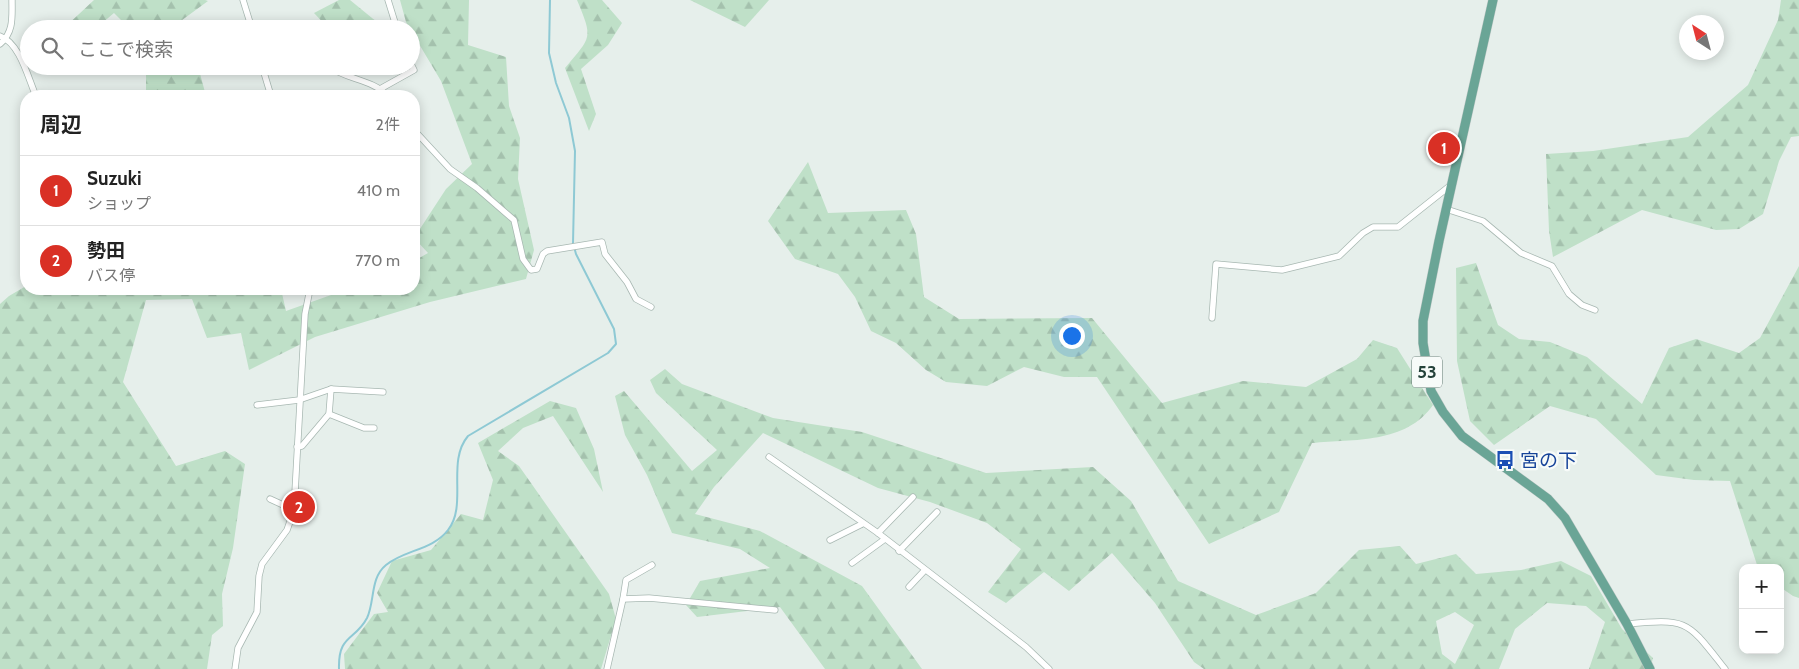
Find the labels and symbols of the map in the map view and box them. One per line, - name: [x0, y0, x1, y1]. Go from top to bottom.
- north arrow: [1679, 15, 1724, 60]
- pin: 1: [1428, 129, 1460, 167]
- your location: [1059, 323, 1085, 349]
- road number: 53: [1412, 357, 1442, 388]
- bus stop icon: 宮の下: [1494, 449, 1516, 471]
- place label: 宮の下: [1520, 449, 1577, 472]
- pin: 2: [283, 488, 315, 526]

